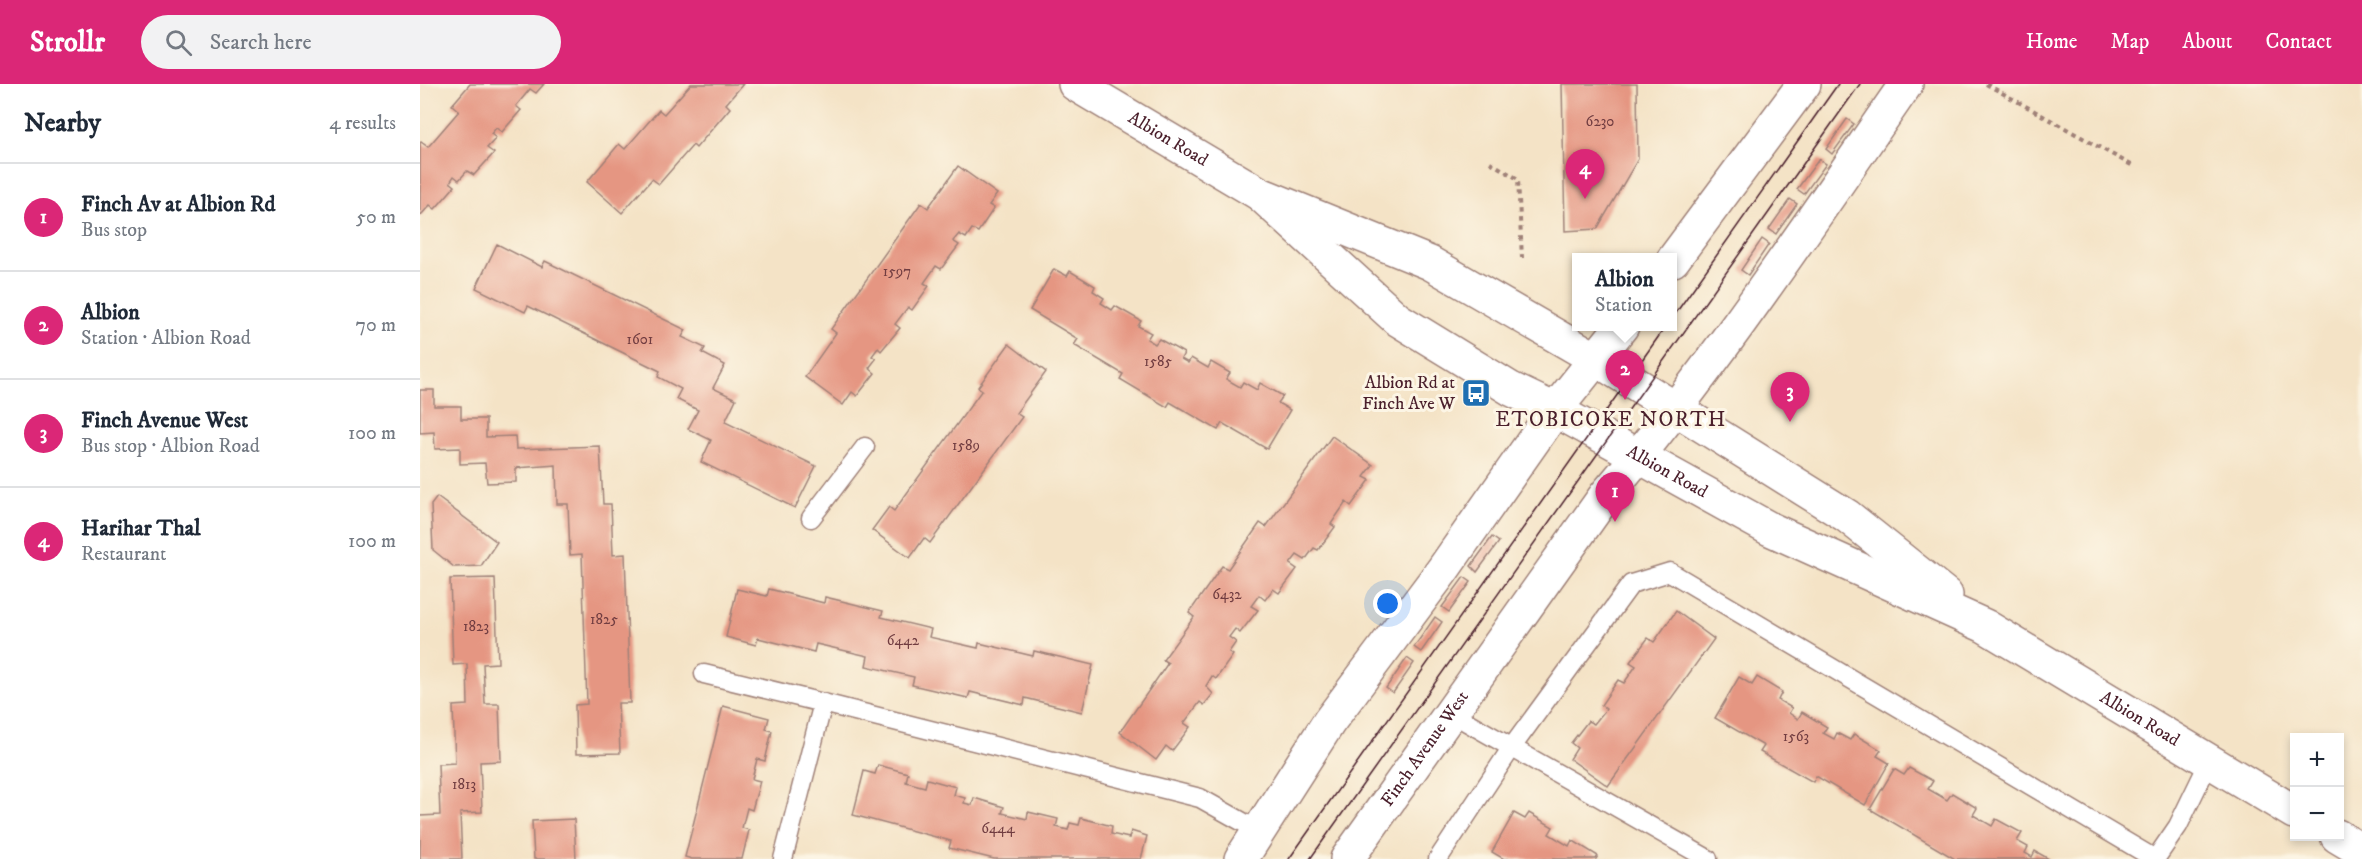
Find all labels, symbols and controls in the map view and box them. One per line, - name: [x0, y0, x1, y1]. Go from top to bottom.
- search box: [141, 15, 561, 69]
- text: Strollr: [30, 25, 105, 60]
- icon: search: [162, 26, 195, 59]
- text: Search here: [210, 29, 312, 56]
- text: Home: [2026, 29, 2078, 55]
- text: Map: [2111, 29, 2149, 55]
- text: About: [2182, 29, 2233, 55]
- text: Contact: [2266, 29, 2332, 55]
- text: Nearby: [24, 107, 101, 140]
- street label: Albion Road: [1124, 107, 1212, 171]
- text: 4 results: [329, 111, 396, 136]
- house number: 6230: [1586, 112, 1614, 131]
- pin: 4: [1566, 150, 1604, 199]
- text: Finch Av at Albion Rd: [81, 191, 276, 218]
- text: 1: [40, 205, 47, 230]
- text: 50 m: [356, 205, 396, 230]
- text: Bus stop: [81, 218, 147, 243]
- popup: [1572, 253, 1677, 331]
- house number: 1597: [883, 262, 911, 281]
- text: Albion: [1595, 266, 1654, 293]
- text: Station: [1595, 293, 1652, 318]
- text: Albion: [81, 299, 140, 326]
- text: 2: [39, 313, 48, 338]
- text: 70 m: [355, 313, 396, 338]
- text: Station · Albion Road: [81, 326, 251, 351]
- house number: 1601: [627, 330, 653, 349]
- pin: 2: [1606, 350, 1644, 400]
- house number: 1585: [1144, 352, 1172, 371]
- place label: Albion Rd at Finch Ave W: [1362, 372, 1456, 415]
- pin: 3: [1770, 372, 1810, 422]
- bus stop icon: Albion Rd at Finch Ave W: [1460, 377, 1492, 409]
- text: Finch Avenue West: [81, 407, 248, 434]
- district label: ETOBICOKE NORTH: [1495, 407, 1727, 433]
- text: 3: [40, 421, 47, 446]
- text: 100 m: [348, 421, 396, 446]
- text: Bus stop · Albion Road: [81, 434, 260, 459]
- house number: 1589: [952, 436, 980, 455]
- street label: Albion Road: [1623, 441, 1711, 503]
- pin: 1: [1596, 472, 1634, 522]
- text: Harihar Thal: [81, 515, 201, 542]
- text: 4: [38, 529, 49, 554]
- text: 100 m: [348, 529, 396, 554]
- text: Restaurant: [81, 542, 166, 567]
- house number: 6432: [1212, 585, 1242, 604]
- your location: [1373, 589, 1402, 618]
- house number: 1825: [590, 610, 618, 629]
- house number: 1823: [463, 617, 489, 636]
- house number: 6442: [887, 631, 920, 650]
- street label: Finch Avenue West: [1377, 687, 1474, 811]
- street label: Albion Road: [2096, 687, 2183, 751]
- house number: 1563: [1783, 727, 1809, 746]
- map controls: [2290, 733, 2344, 841]
- button: +: [2290, 733, 2344, 787]
- house number: 1813: [452, 775, 476, 794]
- button: −: [2290, 787, 2344, 841]
- house number: 6444: [981, 819, 1015, 838]

